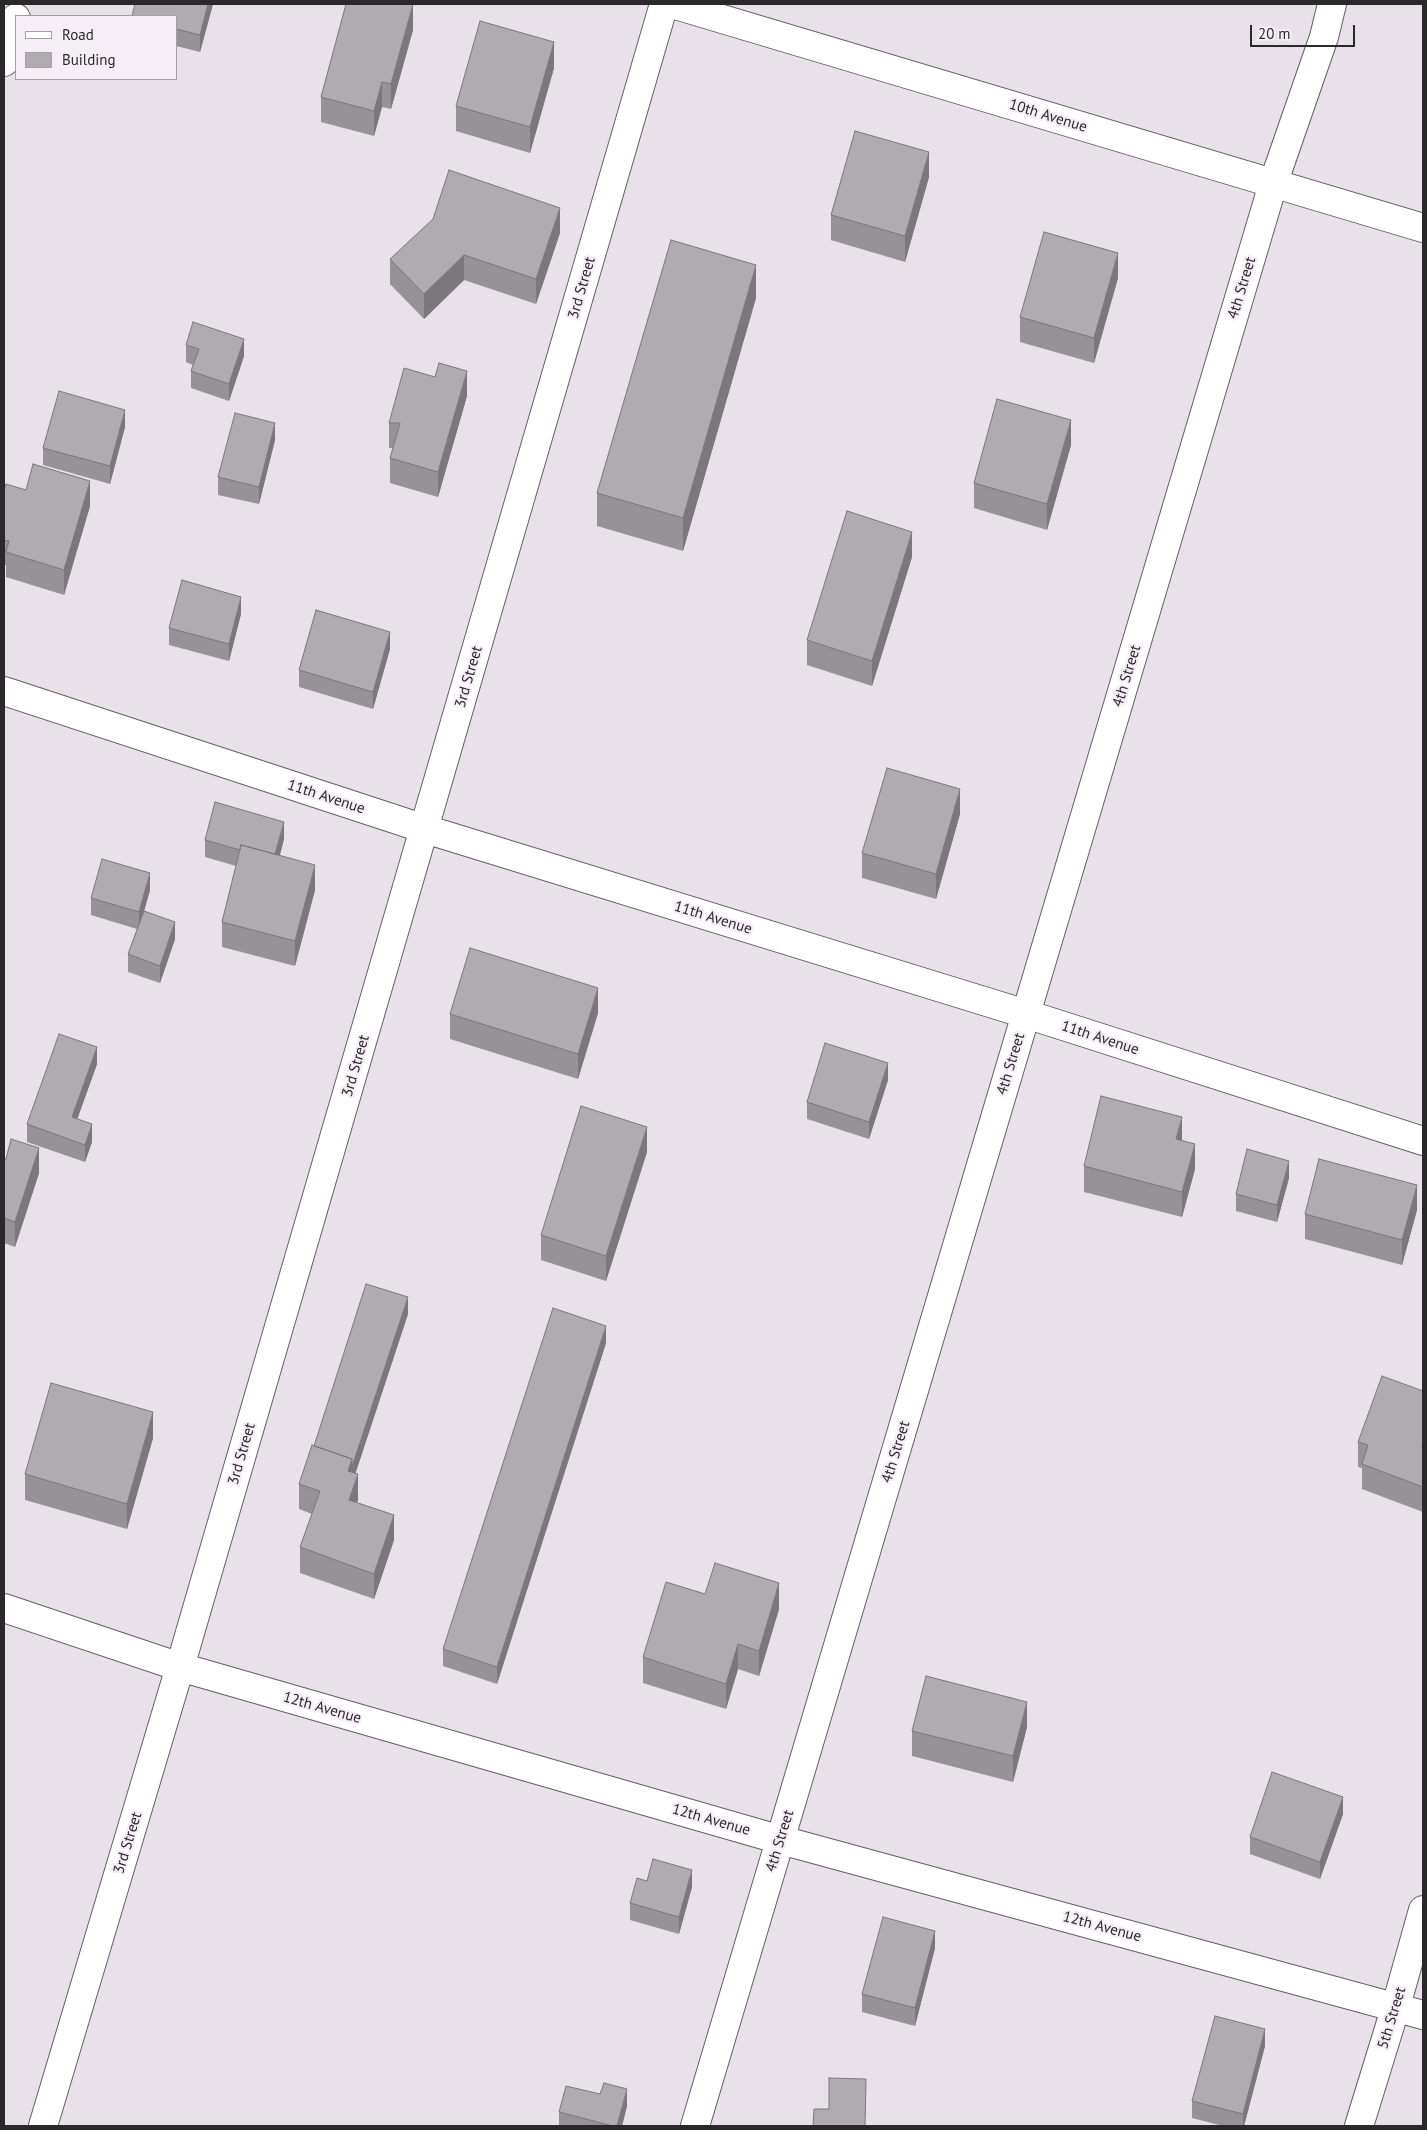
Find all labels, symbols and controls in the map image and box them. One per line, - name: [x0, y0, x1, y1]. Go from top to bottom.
- legend: [15, 15, 178, 80]
- scale bar: [1252, 15, 1357, 47]
- text: 20 m: [1258, 24, 1291, 43]
- text: Road: [62, 25, 94, 44]
- text: Building: [62, 50, 116, 69]
- street label: 10th Avenue: [1007, 96, 1089, 136]
- street label: 3rd Street: [565, 255, 599, 321]
- street label: 4th Street: [1224, 255, 1260, 321]
- street label: 4th Street: [1109, 643, 1145, 709]
- street label: 3rd Street: [452, 644, 486, 710]
- street label: 11th Avenue: [285, 776, 367, 818]
- street label: 11th Avenue: [672, 898, 754, 938]
- street label: 11th Avenue: [1059, 1017, 1141, 1059]
- street label: 4th Street: [993, 1031, 1029, 1097]
- street label: 3rd Street: [339, 1033, 373, 1099]
- street label: 4th Street: [878, 1419, 914, 1485]
- street label: 3rd Street: [225, 1421, 259, 1487]
- street label: 12th Avenue: [281, 1688, 363, 1728]
- street label: 12th Avenue: [670, 1800, 752, 1840]
- street label: 4th Street: [762, 1808, 798, 1874]
- street label: 3rd Street: [110, 1810, 146, 1876]
- street label: 12th Avenue: [1061, 1908, 1143, 1946]
- street label: 5th Street: [1374, 1985, 1410, 2051]

